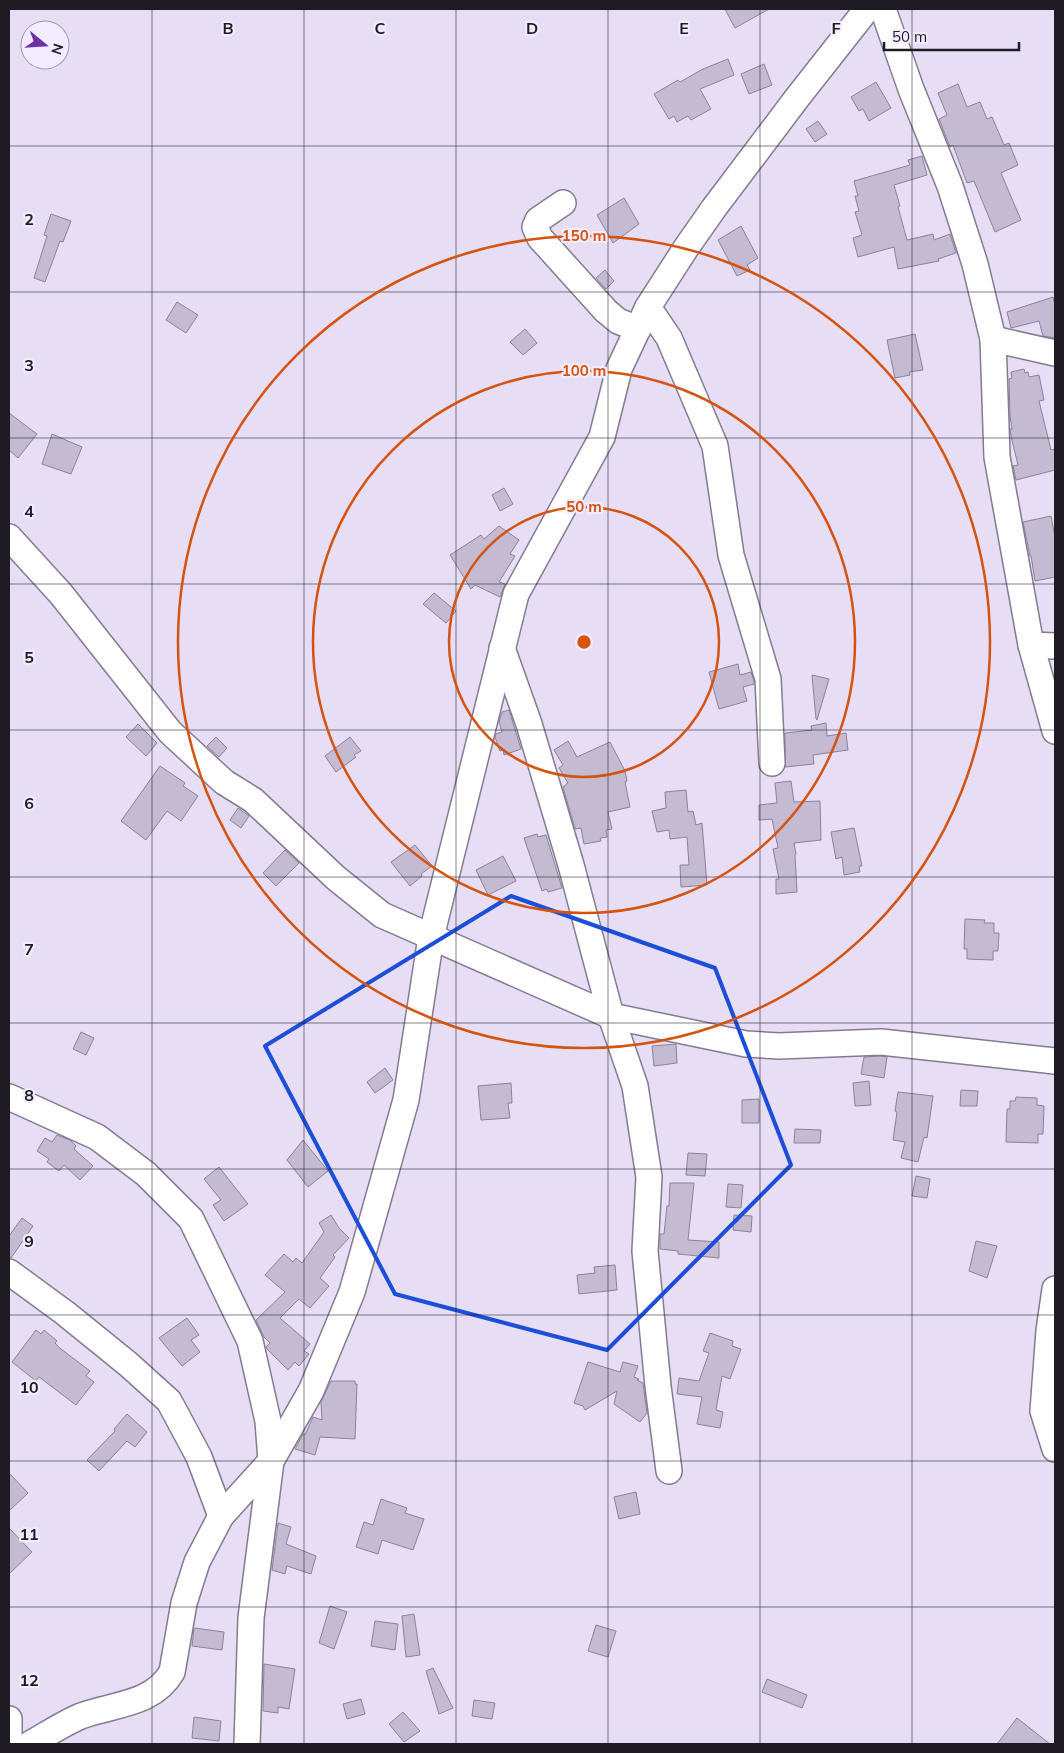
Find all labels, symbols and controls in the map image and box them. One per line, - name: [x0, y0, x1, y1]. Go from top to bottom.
- text: B: [222, 18, 234, 38]
- text: C: [375, 18, 386, 38]
- text: D: [526, 18, 538, 38]
- text: E: [679, 18, 689, 38]
- text: F: [831, 18, 841, 38]
- north arrow: [20, 20, 70, 70]
- scale bar: [884, 20, 1019, 52]
- text: 50 m: [892, 27, 927, 46]
- text: N: [47, 41, 68, 57]
- text: 2: [24, 209, 34, 229]
- text: 150 m: [562, 226, 606, 245]
- text: 3: [24, 355, 34, 375]
- text: 100 m: [562, 361, 606, 380]
- text: 50 m: [566, 497, 602, 516]
- text: 4: [24, 501, 34, 521]
- centre of rings: [575, 633, 593, 651]
- text: 5: [24, 647, 34, 667]
- text: 6: [24, 793, 34, 813]
- text: 7: [24, 939, 34, 959]
- text: 8: [24, 1085, 34, 1105]
- text: 9: [24, 1231, 34, 1251]
- text: 10: [19, 1377, 39, 1397]
- text: 11: [19, 1524, 39, 1544]
- text: 12: [19, 1670, 39, 1690]

